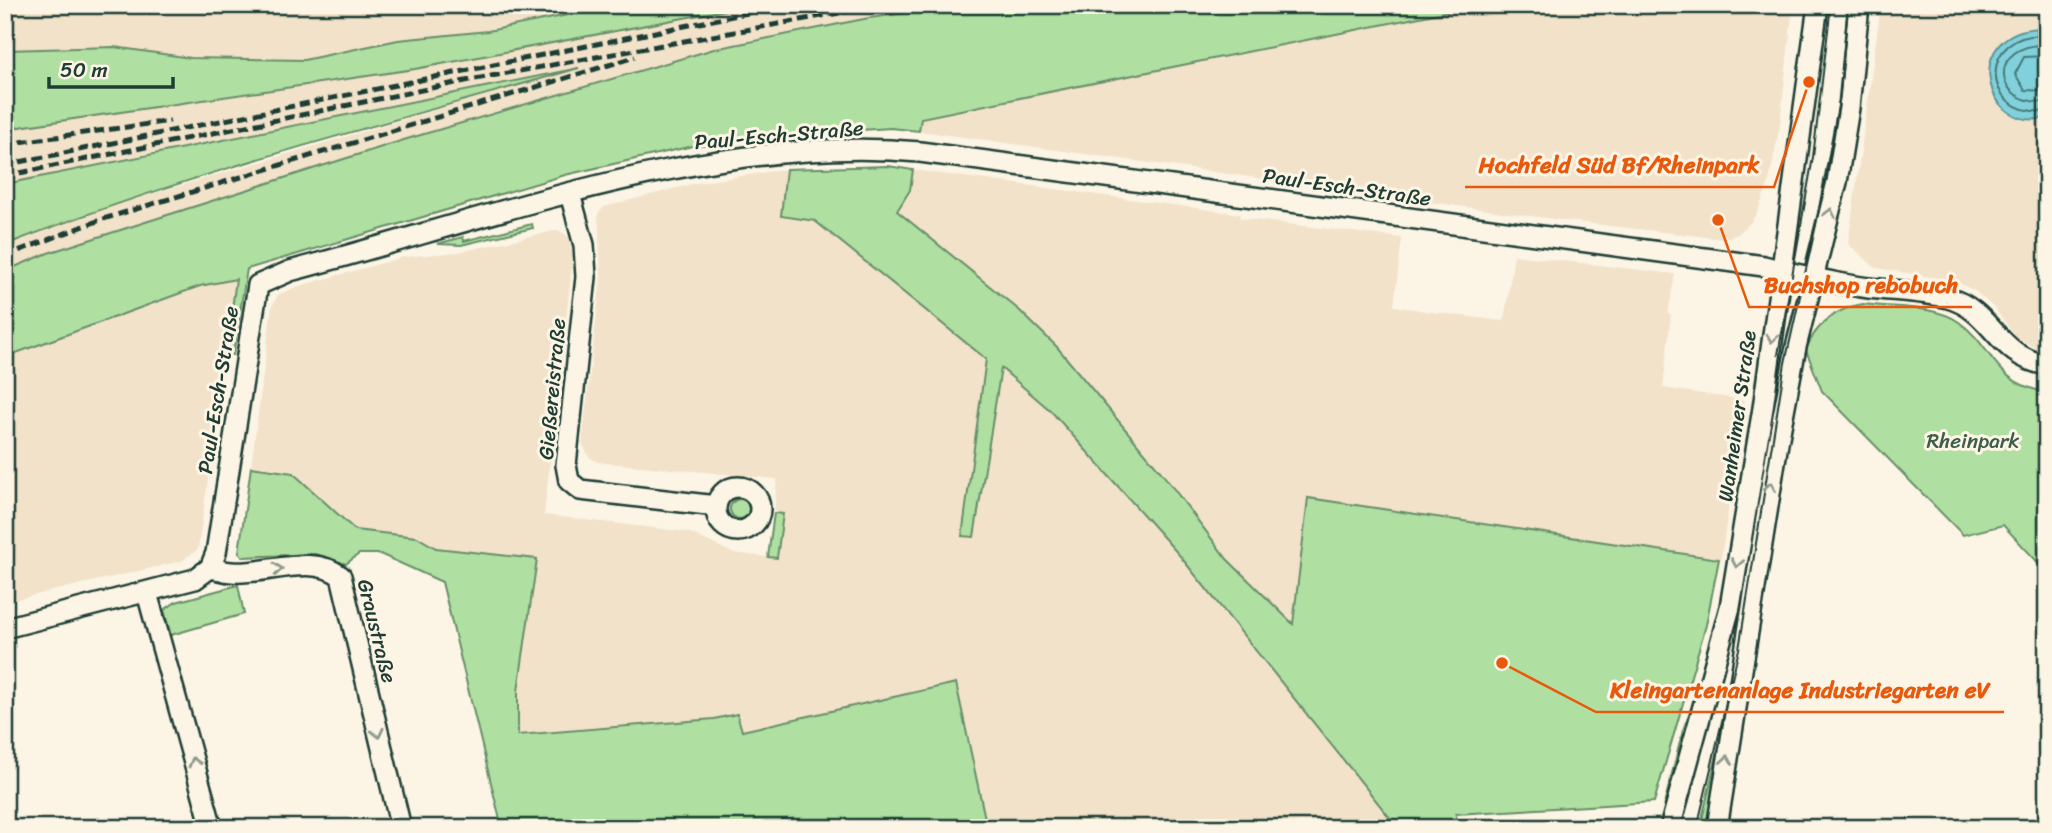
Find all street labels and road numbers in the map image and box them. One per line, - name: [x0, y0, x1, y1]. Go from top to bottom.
- street label: Paul-Esch-Straße: [693, 109, 865, 161]
- street label: Paul-Esch-Straße: [1260, 156, 1434, 218]
- street label: Paul-Esch-Straße: [186, 303, 250, 477]
- street label: Gießereistraße: [527, 316, 577, 461]
- street label: Wanheimer Straße: [1706, 328, 1768, 504]
- street label: Graustraße: [346, 575, 408, 687]

